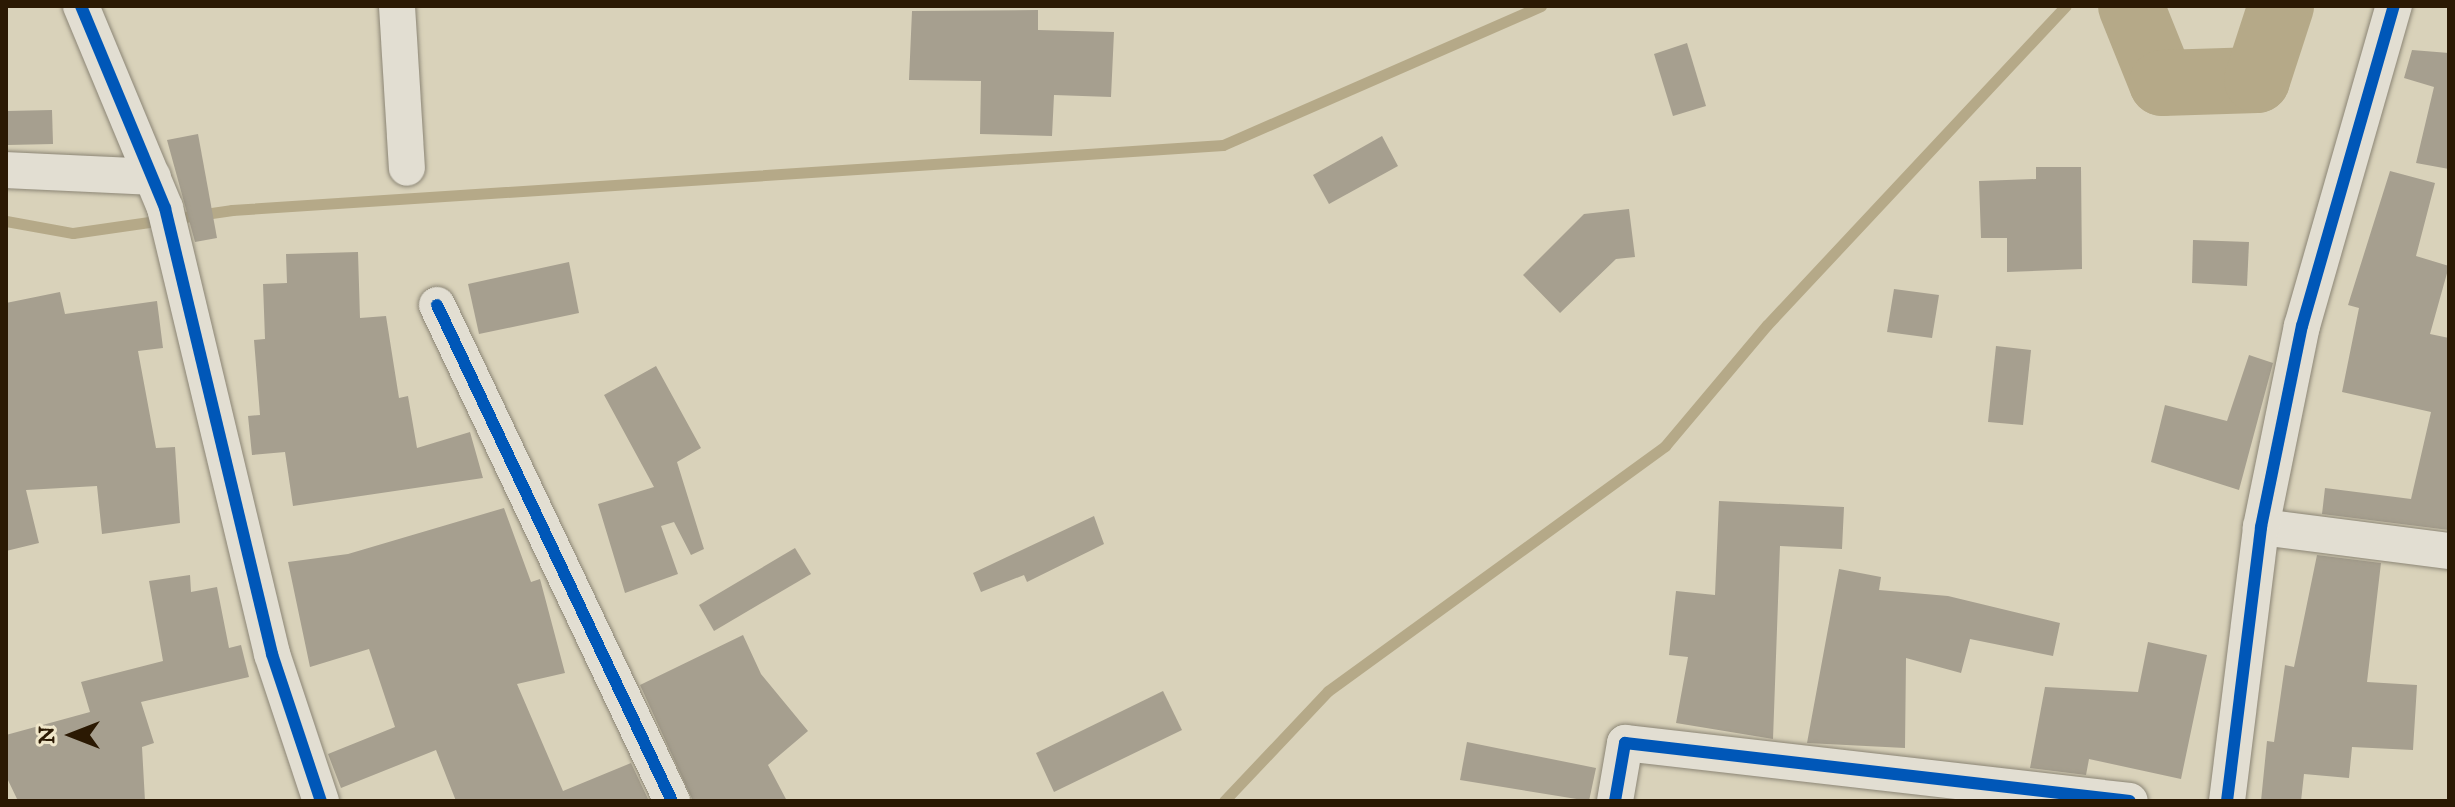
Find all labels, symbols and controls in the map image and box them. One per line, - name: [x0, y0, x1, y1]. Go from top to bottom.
- north arrow: [32, 695, 112, 775]
- text: N: [34, 726, 61, 744]

